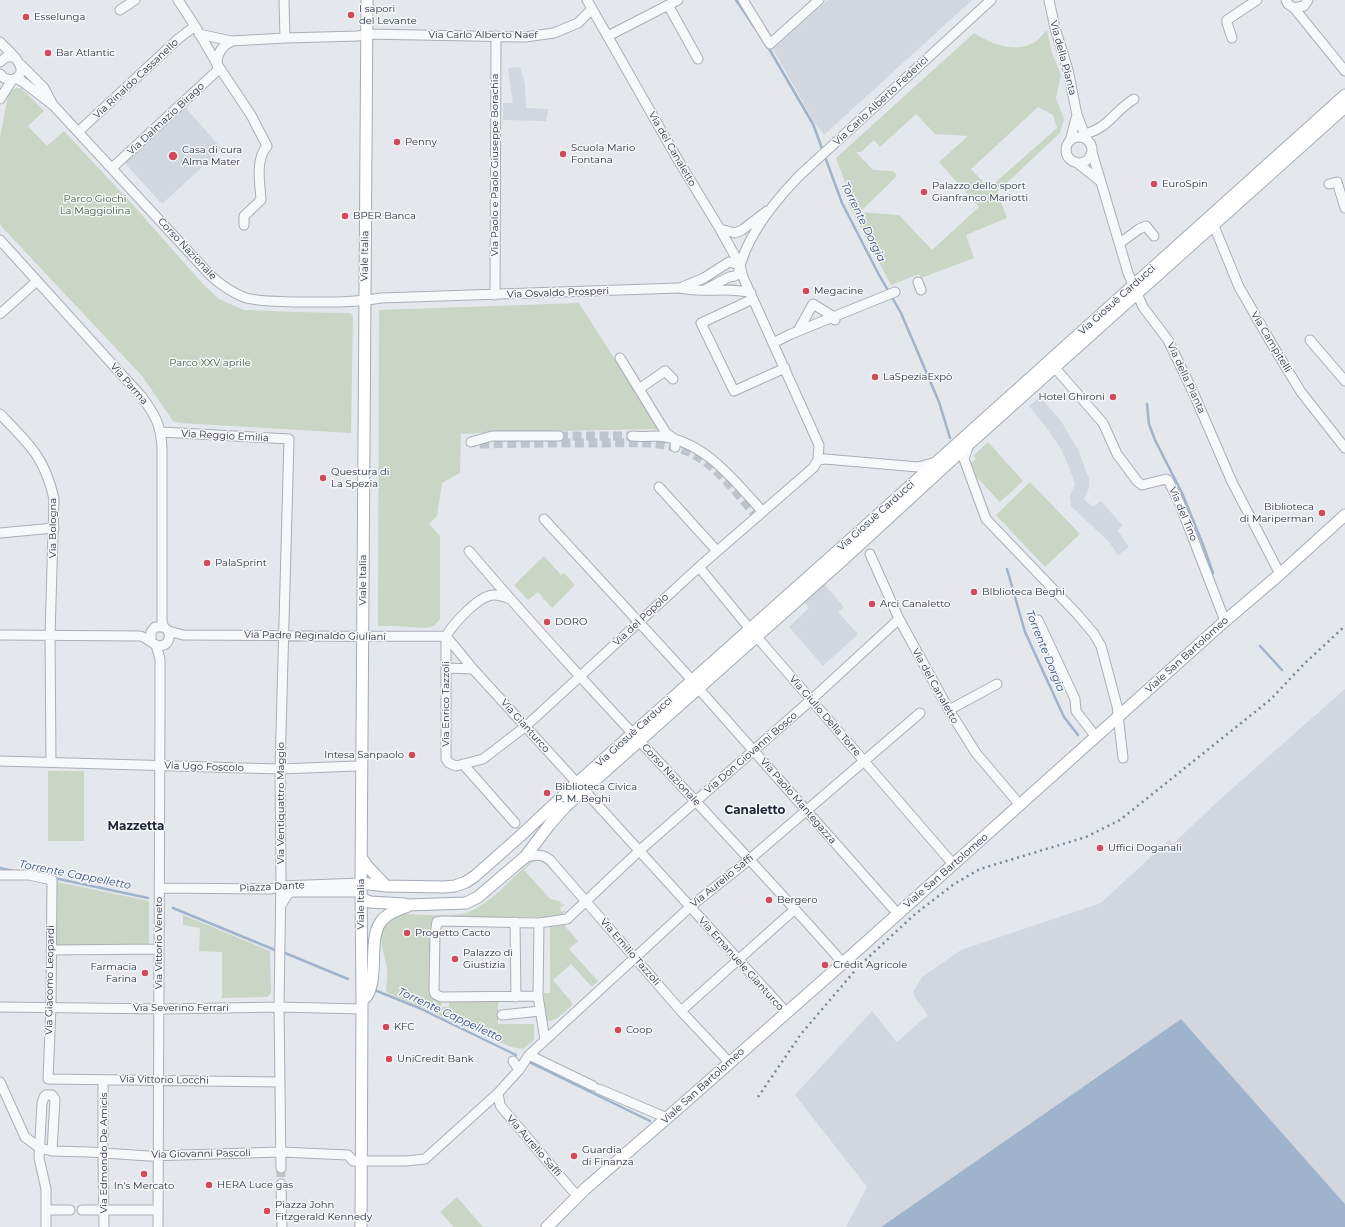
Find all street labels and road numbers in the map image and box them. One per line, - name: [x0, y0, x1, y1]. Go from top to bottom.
- street label: Via della Pianta: [1047, 19, 1079, 97]
- street label: Via Carlo Alberto Naef: [428, 29, 538, 41]
- street label: Via Rinaldo Cassanello: [91, 36, 181, 122]
- street label: Via Carlo Alberto Federici: [831, 54, 931, 148]
- street label: Via Paolo e Paolo Giuseppe Borachia: [489, 74, 501, 256]
- street label: Via Dalmazio Birago: [125, 80, 207, 158]
- street label: Via del Canaletto: [646, 109, 698, 189]
- street label: Corso Nazionale: [155, 216, 219, 282]
- street label: Viale Italia: [359, 230, 371, 282]
- street label: Via Giosuè Carducci: [1076, 262, 1158, 338]
- street label: Via Osvaldo Prosperi: [507, 285, 609, 301]
- street label: Via Campitelli: [1248, 309, 1294, 375]
- street label: Via della Pianta: [1164, 341, 1208, 415]
- street label: Via Parma: [108, 361, 150, 407]
- street label: Via Reggio Emilia: [181, 428, 269, 444]
- street label: Via Giosuè Carducci: [835, 478, 917, 554]
- street label: Via del Tino: [1166, 485, 1200, 543]
- street label: Via Bologna: [47, 498, 59, 558]
- street label: Viale Italia: [357, 555, 369, 605]
- street label: Via del Popolo: [611, 591, 671, 649]
- street label: Viale San Bartolomeo: [1143, 614, 1231, 696]
- street label: Via Padre Reginaldo Giuliani: [244, 629, 386, 643]
- street label: Via del Canaletto: [909, 646, 961, 726]
- street label: Via Enrico Tazzoli: [440, 661, 452, 747]
- street label: Via Giulio Della Torre: [787, 673, 863, 759]
- street label: Via Giosuè Carducci: [593, 694, 675, 770]
- street label: Via Gianturco: [498, 697, 552, 755]
- street label: Via Don Giovanni Bosco: [702, 709, 800, 797]
- street label: Via Ventiquattro Maggio: [275, 742, 287, 864]
- street label: Corso Nazionale: [639, 742, 703, 808]
- street label: Via Paolo Mantegazza: [757, 756, 839, 846]
- street label: Via Ugo Foscolo: [164, 760, 244, 774]
- street label: Viale San Bartolomeo: [901, 831, 991, 911]
- street label: Via Aurelio Saffi: [688, 852, 756, 910]
- street label: Piazza Dante: [239, 879, 305, 895]
- street label: Viale Italia: [355, 879, 367, 929]
- street label: Via Vittorio Veneto: [153, 897, 165, 989]
- street label: Via Emanuele Gianturco: [696, 915, 786, 1013]
- street label: Via Emilio Tazzoli: [597, 916, 663, 988]
- street label: Via Giacomo Leopardi: [43, 925, 57, 1035]
- street label: Via Severino Ferrari: [133, 1002, 229, 1014]
- street label: Viale San Bartolomeo: [659, 1045, 747, 1127]
- street label: Via Vittorio Locchi: [119, 1073, 209, 1087]
- street label: Via Edmondo De Amicis: [98, 1092, 110, 1214]
- street label: Via Aurelio Saffi: [504, 1113, 564, 1179]
- street label: Via Giovanni Pascoli: [151, 1147, 251, 1161]

